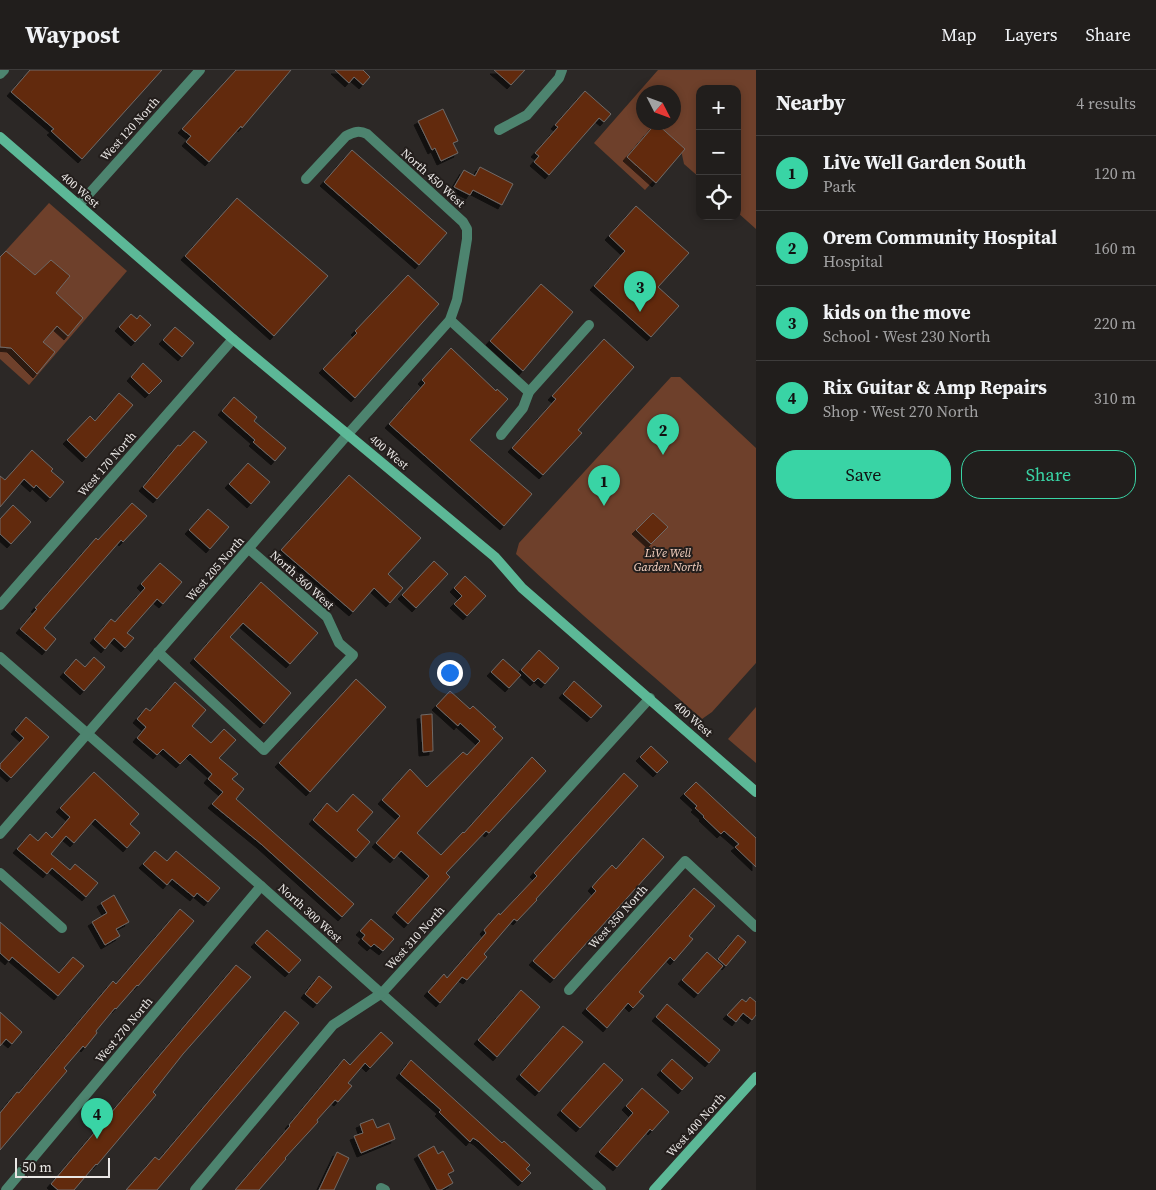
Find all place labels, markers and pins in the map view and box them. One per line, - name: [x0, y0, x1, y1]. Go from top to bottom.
- pin: 3: [624, 271, 656, 312]
- pin: 2: [647, 414, 679, 455]
- pin: 1: [588, 465, 620, 506]
- pin: 4: [81, 1098, 113, 1139]

